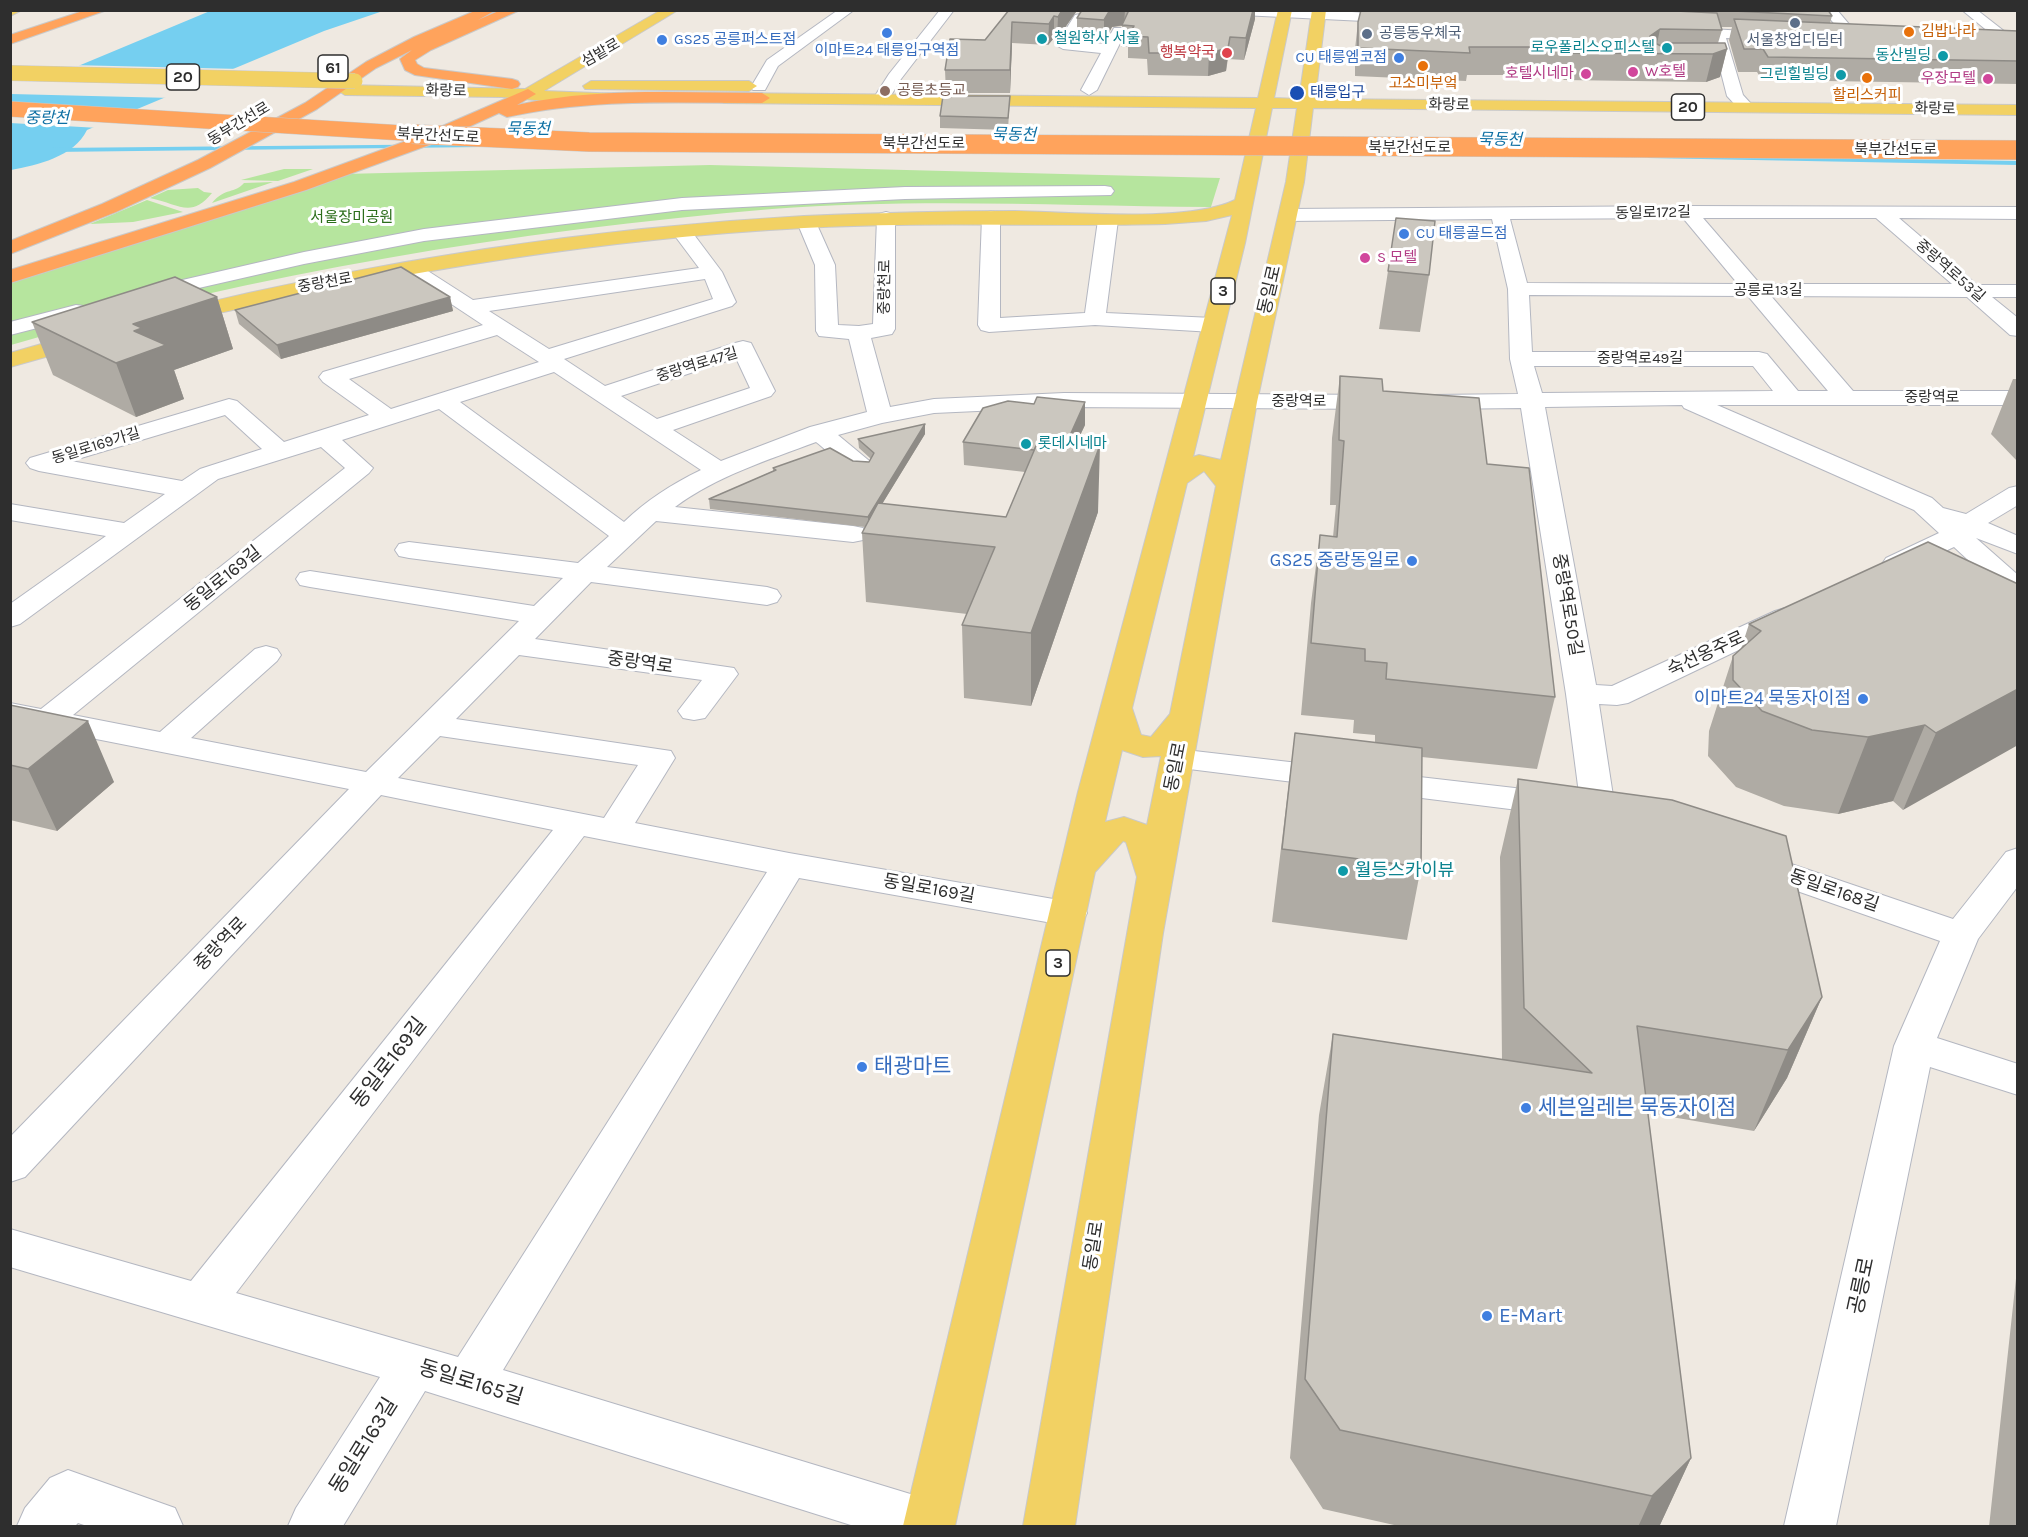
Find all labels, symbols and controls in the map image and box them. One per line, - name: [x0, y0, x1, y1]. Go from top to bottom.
- marker: 서울창업디딤터: [1788, 16, 1802, 30]
- place label: 김밥나라: [1921, 23, 1976, 41]
- place label: 공릉동우체국: [1379, 25, 1462, 43]
- marker: 김밥나라: [1902, 25, 1916, 39]
- marker: 이마트24 태릉입구역점: [880, 26, 894, 40]
- marker: 공릉동우체국: [1360, 27, 1374, 41]
- place label: 철원학사 서울: [1054, 30, 1140, 48]
- place label: GS25 공릉퍼스트점: [674, 31, 796, 49]
- marker: 철원학사 서울: [1035, 32, 1049, 46]
- place label: 서울창업디딤터: [1747, 32, 1843, 50]
- marker: GS25 공릉퍼스트점: [655, 33, 669, 47]
- street label: 섬밭로: [579, 35, 623, 71]
- place label: 로우폴리스오피스텔: [1531, 39, 1655, 57]
- marker: 로우폴리스오피스텔: [1660, 41, 1674, 55]
- place label: 이마트24 태릉입구역점: [815, 42, 959, 60]
- place label: 행복약국: [1160, 44, 1215, 62]
- marker: 행복약국: [1220, 46, 1234, 60]
- place label: 동산빌딩: [1876, 47, 1931, 65]
- place label: CU 태릉엠코점: [1295, 49, 1387, 67]
- marker: 동산빌딩: [1936, 49, 1950, 63]
- marker: CU 태릉엠코점: [1392, 51, 1406, 65]
- road number: 61: [318, 55, 348, 81]
- marker: 고소미부엌: [1416, 59, 1430, 73]
- place label: W호텔: [1645, 63, 1686, 81]
- road number: 20: [166, 64, 200, 90]
- place label: 호텔시네마: [1505, 65, 1574, 83]
- marker: W호텔: [1626, 65, 1640, 79]
- place label: 그린힐빌딩: [1760, 66, 1829, 84]
- marker: 호텔시네마: [1579, 67, 1593, 81]
- marker: 그린힐빌딩: [1834, 68, 1848, 82]
- place label: 우장모텔: [1921, 70, 1976, 88]
- marker: 할리스커피: [1860, 71, 1874, 85]
- marker: 우장모텔: [1981, 72, 1995, 86]
- place label: 고소미부엌: [1389, 75, 1457, 93]
- street label: 화랑로: [425, 82, 467, 100]
- place label: 공릉초등교: [897, 82, 966, 100]
- marker: 공릉초등교: [878, 84, 892, 98]
- marker: 태릉입구: [1288, 84, 1306, 102]
- place label: 태릉입구: [1310, 84, 1365, 102]
- place label: 할리스커피: [1833, 87, 1901, 105]
- road number: 20: [1672, 94, 1704, 120]
- street label: 화랑로: [1428, 96, 1470, 114]
- street label: 동부간선로: [205, 99, 273, 149]
- street label: 화랑로: [1914, 100, 1956, 118]
- water label: 중랑천: [25, 108, 69, 128]
- water label: 묵동천: [506, 119, 550, 139]
- street label: 북부간선도로: [396, 125, 480, 147]
- water label: 묵동천: [992, 125, 1036, 145]
- water label: 묵동천: [1478, 130, 1522, 150]
- street label: 북부간선도로: [883, 135, 965, 153]
- street label: 북부간선도로: [1369, 139, 1451, 157]
- street label: 북부간선도로: [1855, 141, 1937, 159]
- street label: 동일로172길: [1615, 203, 1691, 223]
- park label: 서울장미공원: [311, 209, 393, 227]
- place label: CU 태릉골드점: [1416, 225, 1508, 243]
- marker: CU 태릉골드점: [1397, 227, 1411, 241]
- street label: 중랑역로53길: [1912, 236, 1988, 306]
- place label: S 모텔: [1377, 249, 1417, 267]
- marker: S 모텔: [1358, 251, 1372, 265]
- street label: 중랑천로: [876, 259, 894, 315]
- street label: 동일로: [1254, 263, 1286, 317]
- street label: 중랑천로: [296, 269, 354, 297]
- road number: 3: [1211, 278, 1235, 304]
- street label: 공릉로13길: [1733, 282, 1803, 300]
- street label: 중랑역로47길: [654, 344, 740, 386]
- street label: 중랑역로49길: [1597, 350, 1683, 368]
- street label: 중랑역로: [1904, 389, 1960, 407]
- street label: 중랑역로: [1271, 393, 1327, 411]
- street label: 동일로169가길: [50, 424, 142, 468]
- place label: 롯데시네마: [1038, 435, 1107, 453]
- marker: 롯데시네마: [1019, 437, 1033, 451]
- street label: 동일로169길: [180, 541, 266, 617]
- place label: GS25 중랑동일로: [1270, 550, 1400, 572]
- street label: 중랑역로50길: [1547, 552, 1587, 658]
- marker: GS25 중랑동일로: [1405, 554, 1419, 568]
- street label: 숙선옹주로: [1664, 627, 1748, 681]
- street label: 중랑역로: [606, 648, 674, 678]
- place label: 이마트24 묵동자이점: [1694, 688, 1851, 710]
- marker: 이마트24 묵동자이점: [1856, 692, 1870, 706]
- street label: 동일로: [1161, 741, 1191, 793]
- place label: 월등스카이뷰: [1355, 860, 1454, 882]
- marker: 월등스카이뷰: [1336, 864, 1350, 878]
- street label: 동일로168길: [1786, 866, 1882, 916]
- street label: 동일로169길: [881, 870, 977, 908]
- street label: 중랑역로: [190, 913, 252, 975]
- road number: 3: [1046, 950, 1070, 976]
- street label: 동일로169길: [346, 1013, 432, 1113]
- place label: 태광마트: [874, 1054, 951, 1080]
- marker: 태광마트: [855, 1060, 869, 1074]
- place label: 세븐일레븐 묵동자이점: [1538, 1095, 1736, 1121]
- marker: 세븐일레븐 묵동자이점: [1519, 1101, 1533, 1115]
- street label: 동일로: [1079, 1220, 1109, 1272]
- street label: 공릉로: [1844, 1255, 1880, 1317]
- place label: E-Mart: [1499, 1303, 1563, 1329]
- marker: E-Mart: [1480, 1309, 1494, 1323]
- street label: 동일로165길: [416, 1355, 526, 1411]
- street label: 동일로163길: [325, 1393, 403, 1499]

